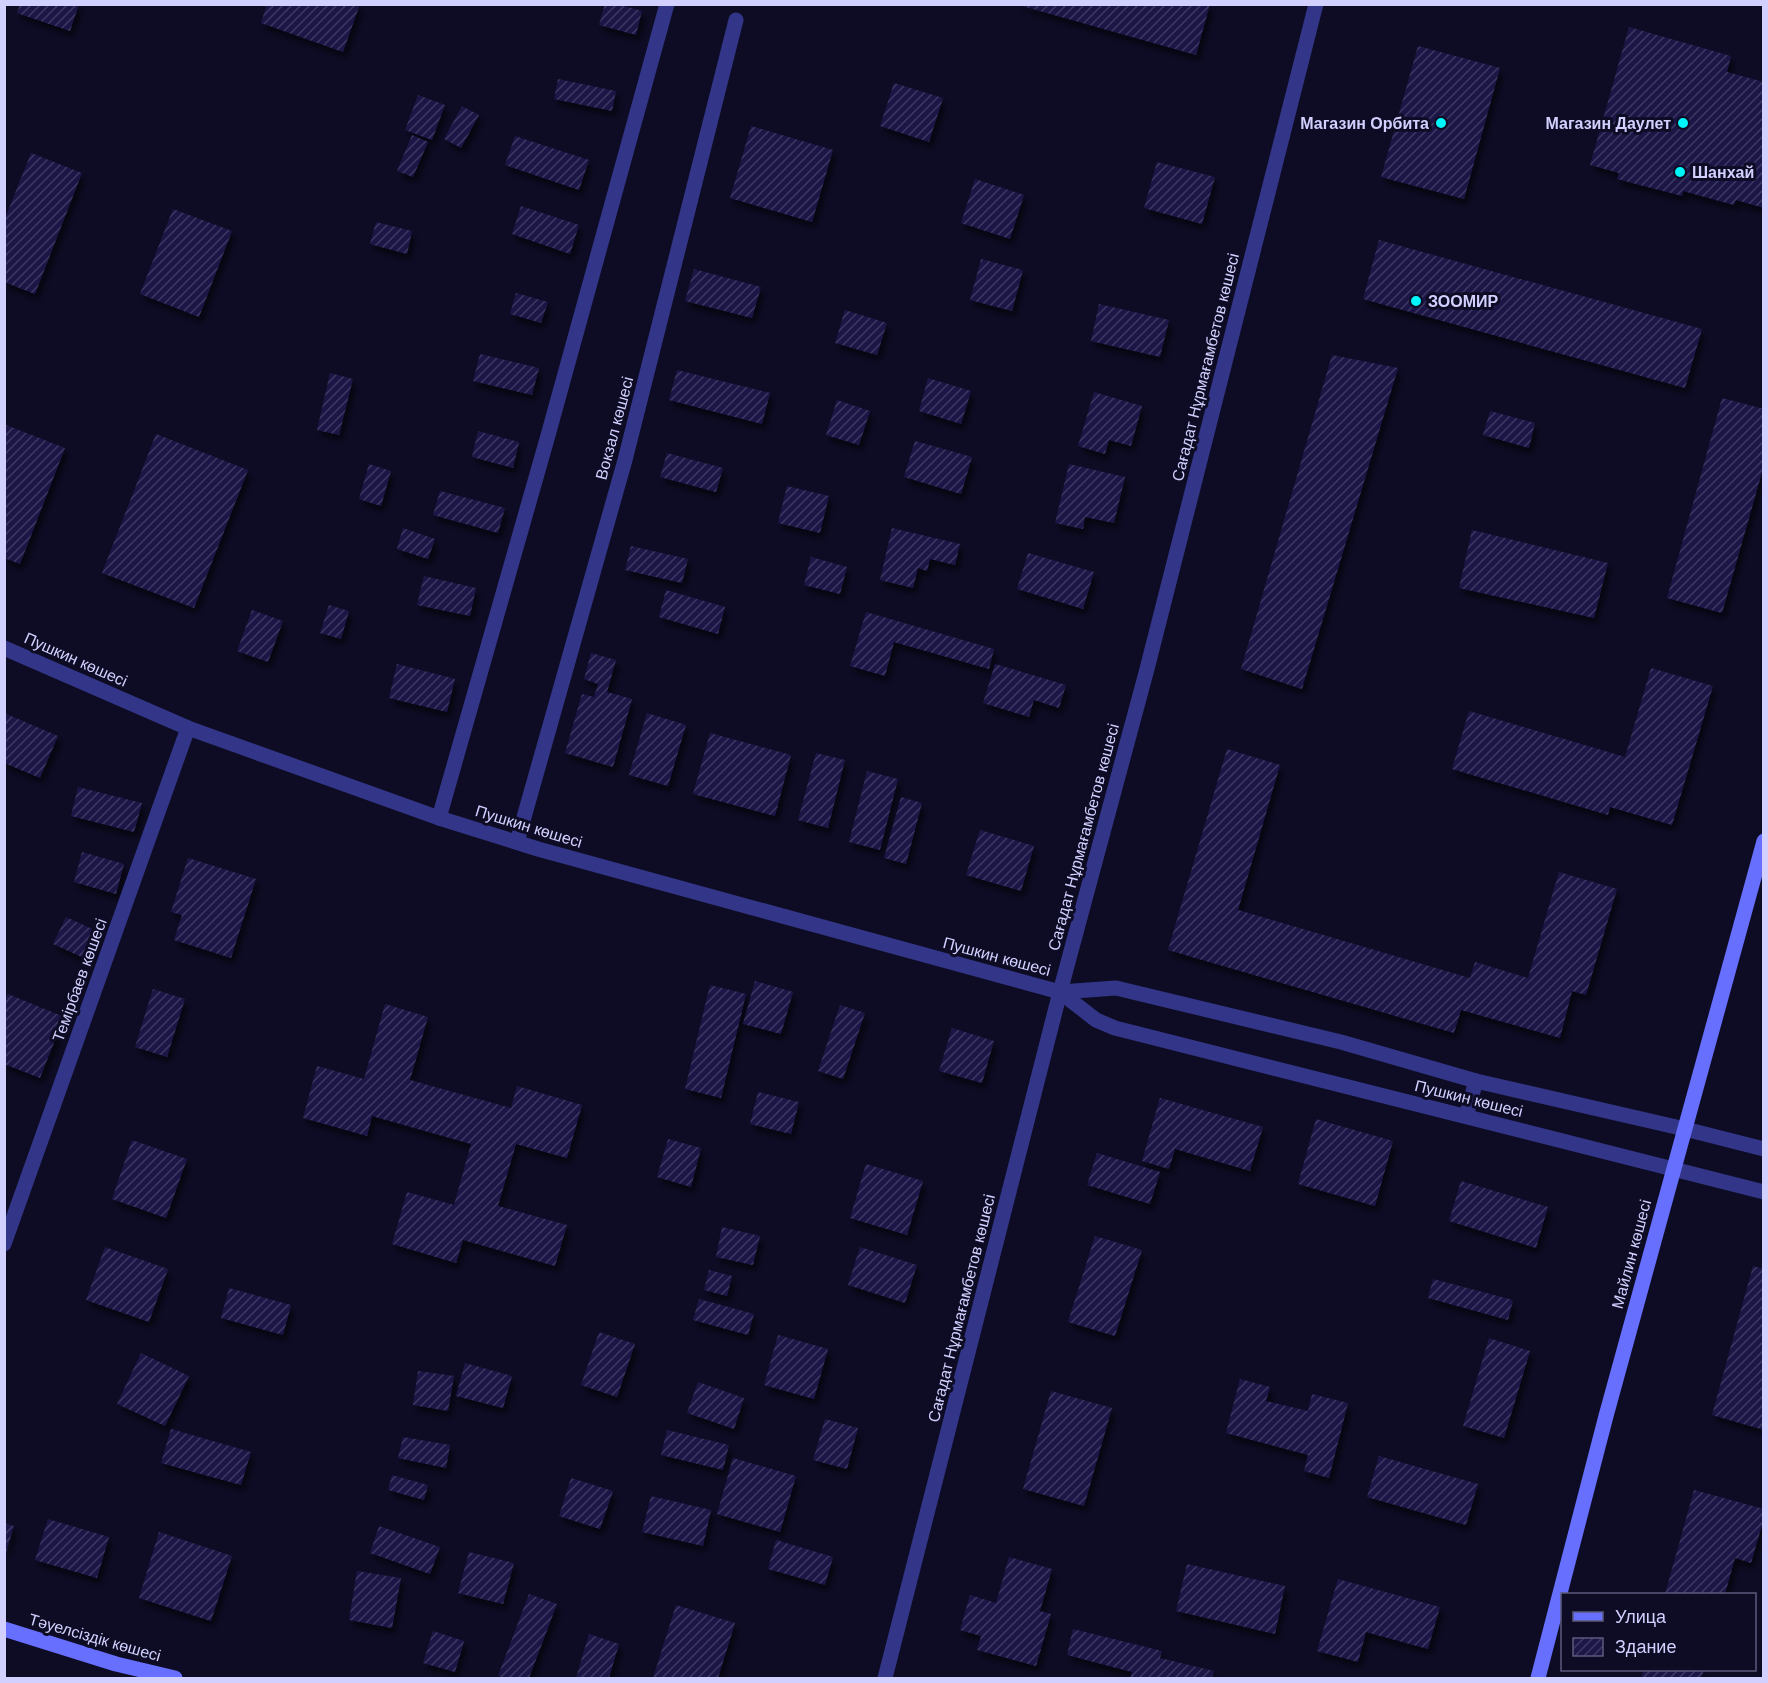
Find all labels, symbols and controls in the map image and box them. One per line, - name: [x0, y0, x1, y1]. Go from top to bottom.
- place label: Магазин Орбита: [1300, 115, 1429, 132]
- place label: Магазин Даулет: [1545, 115, 1671, 132]
- marker: Магазин Орбита: [1434, 116, 1448, 130]
- marker: Магазин Даулет: [1676, 116, 1690, 130]
- place label: Шанхай: [1692, 164, 1754, 181]
- marker: Шанхай: [1673, 165, 1687, 179]
- street label: Сағадат Нұрмағамбетов көшесі: [1169, 251, 1242, 483]
- place label: ЗООМИР: [1428, 293, 1499, 310]
- marker: ЗООМИР: [1409, 294, 1423, 308]
- street label: Вокзал көшесі: [593, 375, 636, 482]
- street label: Пушкин көшесі: [22, 629, 130, 690]
- street label: Сағадат Нұрмағамбетов көшесі: [1045, 722, 1122, 953]
- street label: Пушкин көшесі: [473, 802, 584, 851]
- street label: Темірбаев көшесі: [49, 916, 110, 1044]
- street label: Пушкин көшесі: [941, 934, 1053, 979]
- street label: Пушкин көшесі: [1413, 1077, 1525, 1120]
- street label: Сағадат Нұрмағамбетов көшесі: [925, 1192, 998, 1424]
- street label: Майлин көшесі: [1609, 1198, 1654, 1310]
- legend: [1561, 1593, 1756, 1671]
- text: Улица: [1615, 1607, 1667, 1627]
- street label: Тәуелсіздік көшесі: [27, 1611, 163, 1664]
- text: Здание: [1615, 1637, 1676, 1657]

